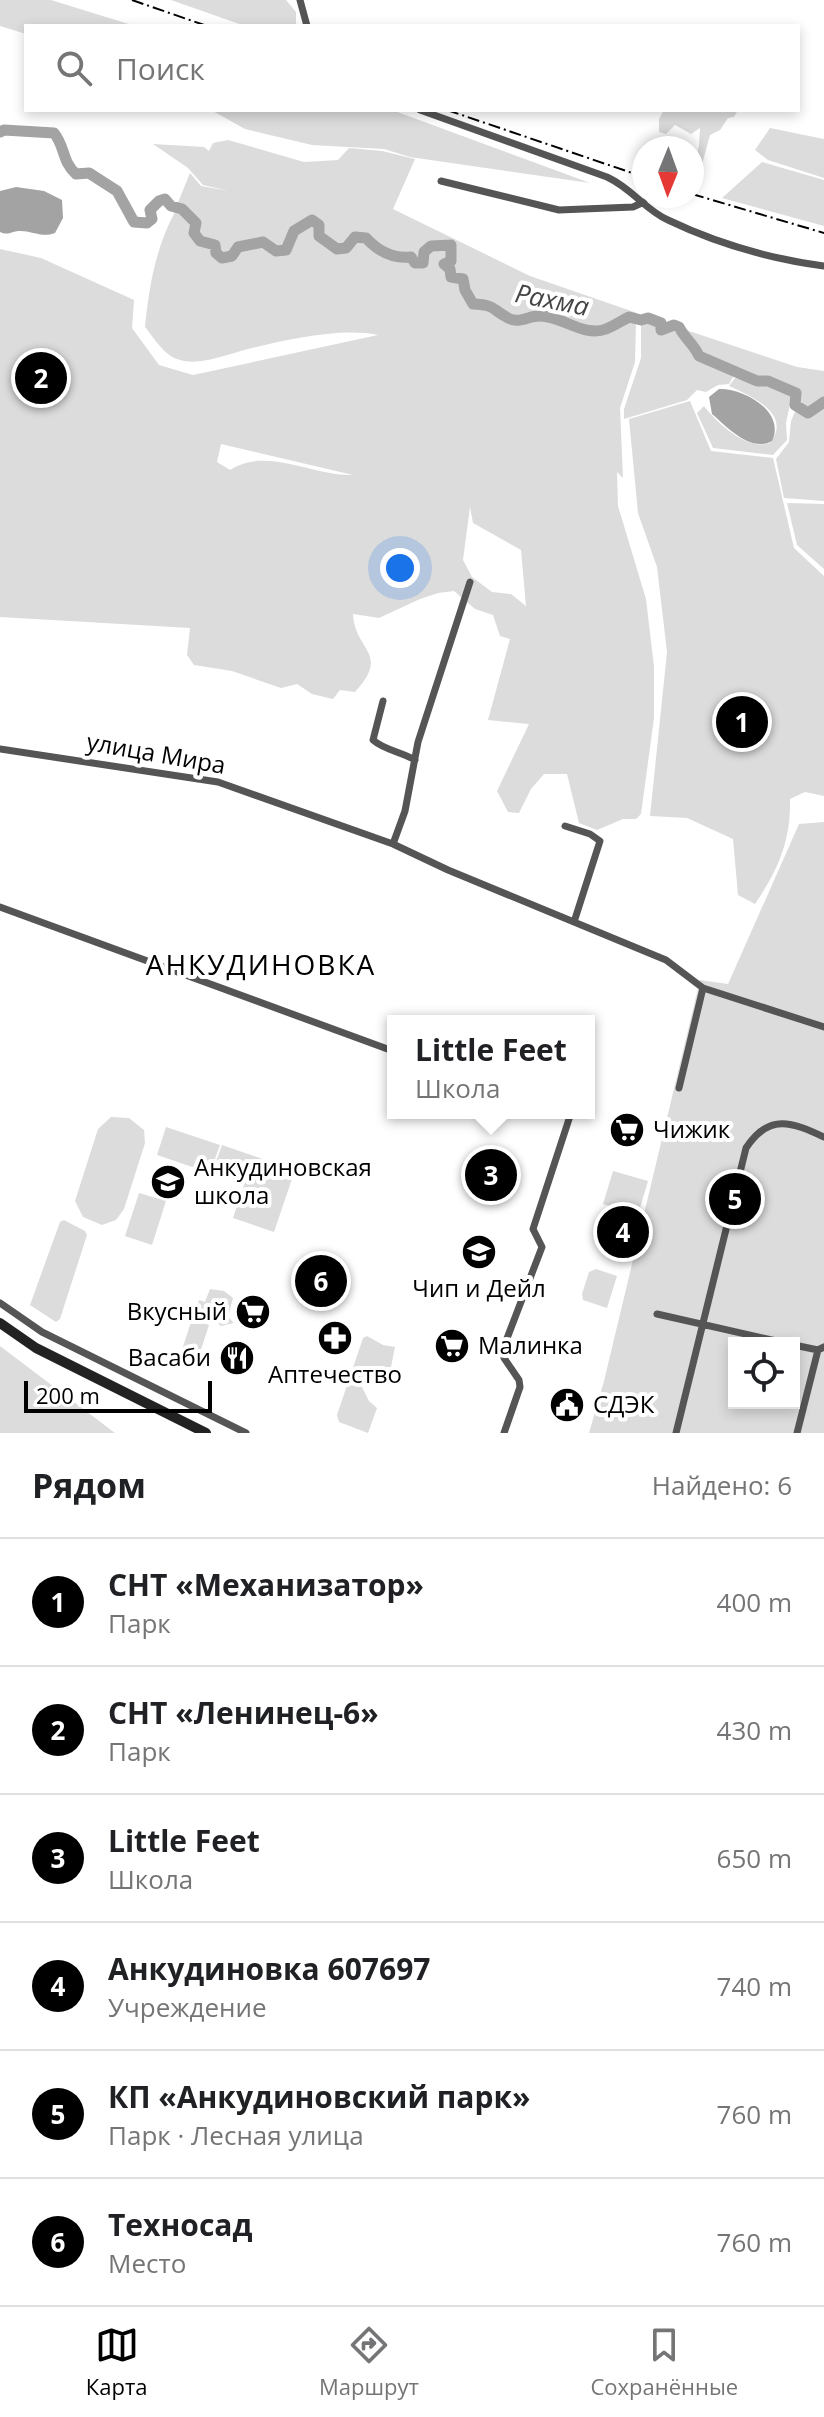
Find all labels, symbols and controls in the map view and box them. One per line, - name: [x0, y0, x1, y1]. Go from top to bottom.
- search box: [24, 24, 800, 112]
- icon: search: [52, 46, 96, 90]
- text: Поиск: [116, 48, 205, 89]
- north arrow: [632, 136, 704, 208]
- water label: Рахма: [512, 274, 593, 324]
- pin: 2: [15, 348, 67, 408]
- your location: [380, 548, 420, 588]
- pin: 1: [716, 692, 768, 752]
- street label: улица Мира: [84, 724, 228, 781]
- district label: АНКУДИНОВКА: [146, 945, 376, 983]
- popup: [387, 1015, 595, 1119]
- text: Little Feet: [415, 1029, 567, 1070]
- text: Школа: [415, 1070, 500, 1106]
- supermarket icon: Чижик: [608, 1111, 646, 1149]
- place label: Чижик: [653, 1112, 731, 1145]
- pin: 3: [465, 1145, 517, 1205]
- place label: Анкудиновская школа: [194, 1150, 372, 1211]
- school or university icon: Анкудиновская школа: [149, 1163, 187, 1201]
- pin: 5: [709, 1169, 761, 1229]
- pin: 4: [597, 1202, 649, 1262]
- school or university icon: Чип и Дейл: [460, 1233, 498, 1271]
- pin: 6: [295, 1251, 347, 1311]
- place label: Чип и Дейл: [412, 1271, 546, 1304]
- supermarket icon: Вкусный: [234, 1293, 272, 1331]
- place label: Вкусный: [127, 1294, 227, 1327]
- pharmacy icon: Аптечество: [316, 1319, 354, 1357]
- supermarket icon: Малинка: [433, 1327, 471, 1365]
- place label: Малинка: [478, 1328, 583, 1361]
- map controls: [728, 1337, 800, 1409]
- button: locate: [728, 1337, 800, 1409]
- restaurant icon: Васаби: [218, 1339, 256, 1377]
- place label: Васаби: [128, 1340, 211, 1373]
- place label: Аптечество: [268, 1357, 402, 1390]
- scale bar: [24, 1377, 212, 1413]
- text: 200 m: [36, 1380, 100, 1410]
- public building icon: СДЭК: [548, 1386, 586, 1424]
- place label: СДЭК: [593, 1387, 655, 1420]
- text: Рядом: [32, 1462, 146, 1508]
- text: Найдено: 6: [652, 1467, 792, 1503]
- text: СНТ «Механизатор»: [108, 1564, 424, 1605]
- text: 1: [51, 1584, 65, 1620]
- text: 400 m: [717, 1584, 792, 1620]
- text: Парк: [108, 1605, 171, 1641]
- text: СНТ «Ленинец-6»: [108, 1692, 379, 1733]
- text: 2: [51, 1712, 65, 1748]
- text: 430 m: [717, 1712, 792, 1748]
- text: Парк: [108, 1733, 171, 1769]
- text: Little Feet: [108, 1820, 260, 1861]
- text: 3: [51, 1840, 65, 1876]
- text: 650 m: [717, 1840, 792, 1876]
- text: Школа: [108, 1861, 193, 1897]
- text: Анкудиновка 607697: [108, 1948, 430, 1989]
- text: 4: [51, 1968, 65, 2004]
- text: 740 m: [717, 1968, 792, 2004]
- text: Учреждение: [108, 1989, 267, 2025]
- text: КП «Анкудиновский парк»: [108, 2076, 531, 2117]
- text: 5: [51, 2096, 65, 2132]
- text: 760 m: [717, 2096, 792, 2132]
- text: Парк · Лесная улица: [108, 2117, 364, 2153]
- text: Техносад: [108, 2204, 252, 2245]
- text: 6: [51, 2224, 65, 2260]
- text: 760 m: [717, 2224, 792, 2260]
- text: Место: [108, 2245, 186, 2281]
- tab: Карта: [86, 2323, 147, 2401]
- tab: Маршрут: [319, 2323, 419, 2401]
- tab: Сохранённые: [591, 2323, 738, 2401]

